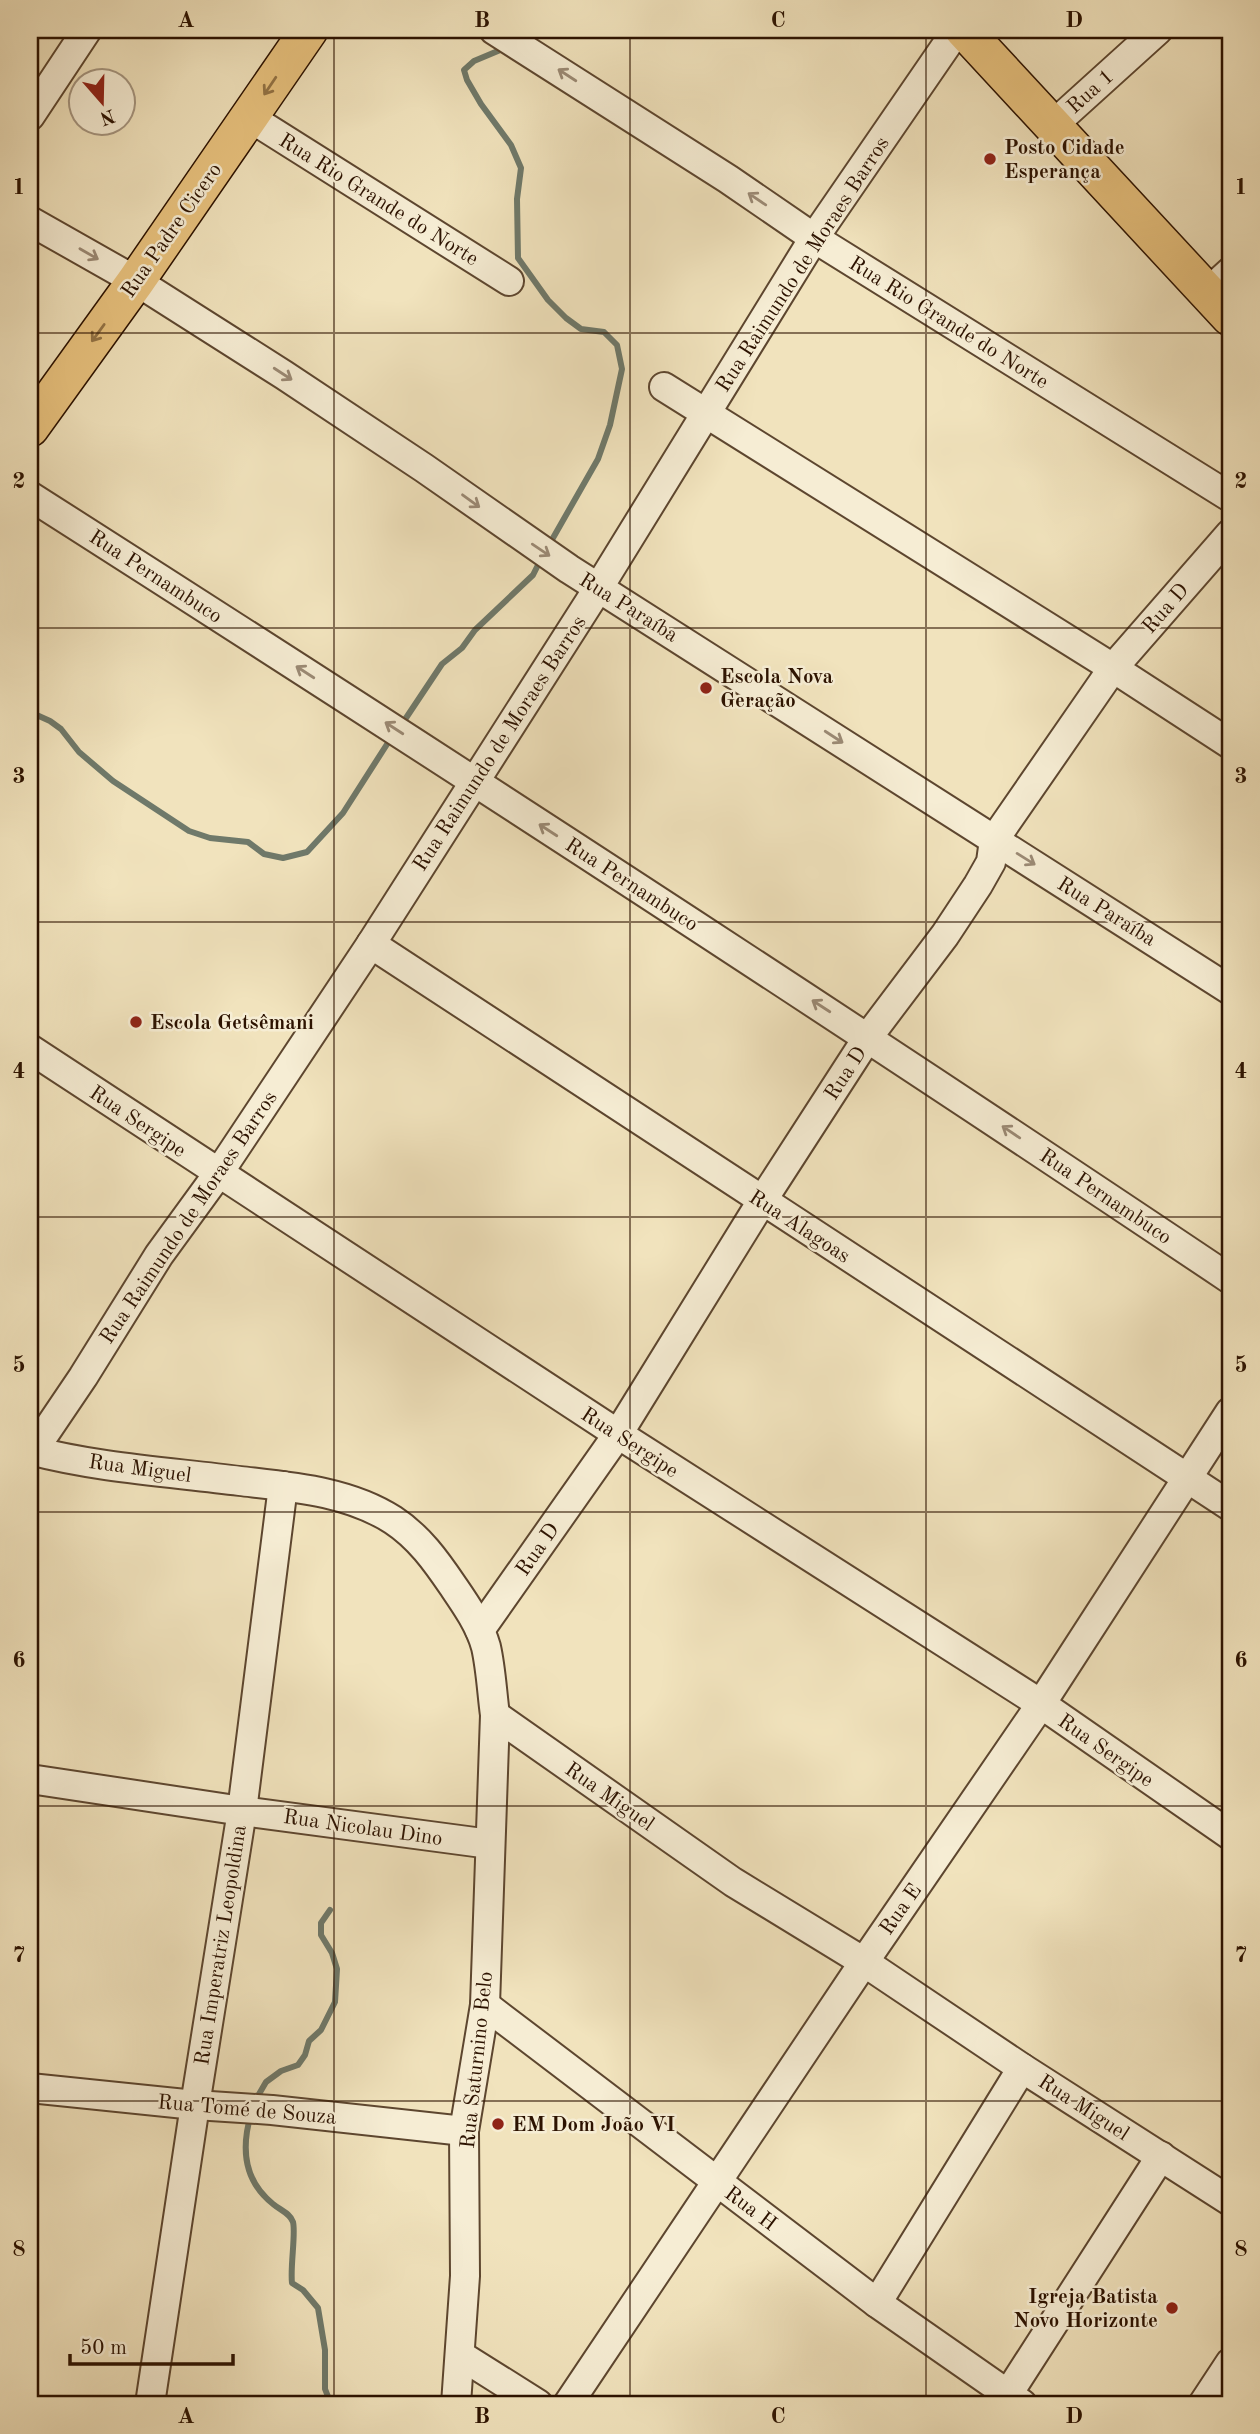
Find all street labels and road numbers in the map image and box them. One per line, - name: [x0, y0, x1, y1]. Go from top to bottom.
- street label: Rua 1: [1064, 66, 1118, 118]
- street label: Rua Rio Grande do Norte: [275, 130, 482, 270]
- street label: Rua Raimundo de Moraes Barros: [713, 133, 894, 396]
- street label: Rua Padre Cicero: [118, 160, 226, 302]
- street label: Rua Rio Grande do Norte: [845, 253, 1052, 393]
- street label: Rua Pernambuco: [85, 527, 225, 628]
- street label: Rua Paraíba: [575, 570, 681, 647]
- street label: Rua D: [1139, 580, 1193, 638]
- street label: Rua Raimundo de Moraes Barros: [410, 612, 591, 875]
- street label: Rua Pernambuco: [561, 835, 701, 936]
- street label: Rua Paraíba: [1053, 874, 1159, 951]
- street label: Rua D: [821, 1043, 871, 1104]
- street label: Rua Sergipe: [85, 1082, 189, 1162]
- street label: Rua Raimundo de Moraes Barros: [97, 1088, 282, 1348]
- street label: Rua Pernambuco: [1035, 1146, 1175, 1249]
- street label: Rua Alagoas: [745, 1187, 853, 1268]
- street label: Rua Sergipe: [577, 1404, 682, 1482]
- street label: Rua Miguel: [87, 1452, 193, 1487]
- street label: Rua D: [513, 1520, 564, 1580]
- street label: Rua Sergipe: [1054, 1711, 1157, 1792]
- street label: Rua Miguel: [561, 1759, 658, 1836]
- street label: Rua Nicolau Dino: [282, 1807, 444, 1850]
- street label: Rua Imperatriz Leopoldina: [192, 1823, 251, 2067]
- street label: Rua E: [876, 1880, 926, 1939]
- street label: Rua Saturnino Belo: [458, 1971, 497, 2150]
- street label: Rua Miguel: [1034, 2071, 1133, 2145]
- street label: Rua Tomé de Souza: [157, 2092, 337, 2129]
- street label: Rua H: [720, 2183, 780, 2235]

